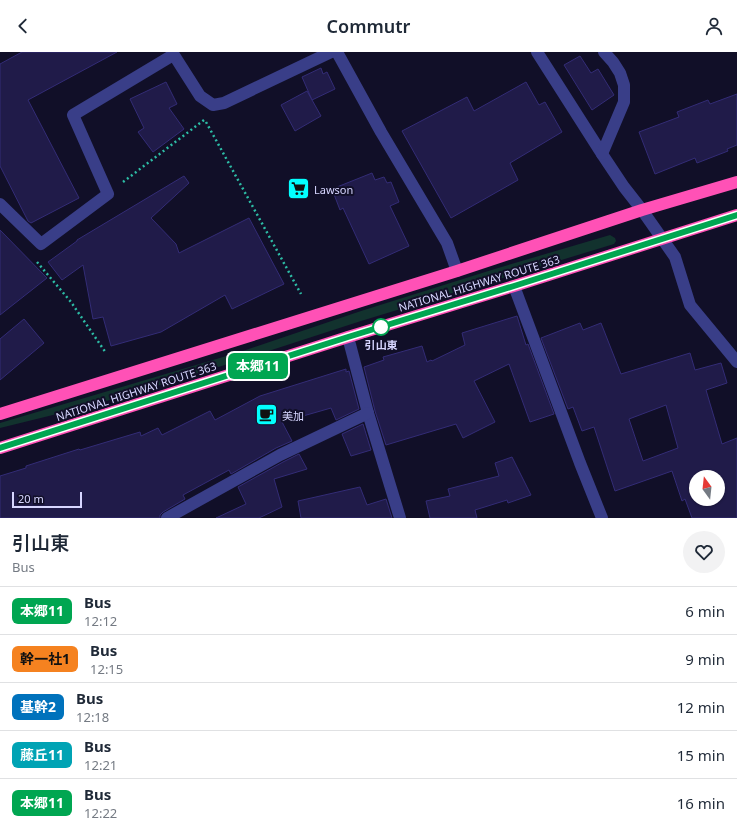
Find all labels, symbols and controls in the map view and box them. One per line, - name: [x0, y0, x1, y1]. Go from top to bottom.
- text: Commutr: [327, 14, 410, 38]
- icon: back: [12, 15, 34, 37]
- icon: person: [703, 15, 725, 37]
- supermarket icon: Lawson: [286, 176, 312, 202]
- place label: Lawson: [314, 182, 353, 197]
- street label: NATIONAL HIGHWAY ROUTE 363: [397, 251, 561, 315]
- marker: 引山東: [372, 318, 390, 336]
- place label: 引山東: [365, 337, 398, 352]
- line badge: 本郷11: [230, 353, 286, 379]
- text: 本郷11: [236, 356, 280, 375]
- street label: NATIONAL HIGHWAY ROUTE 363: [54, 358, 218, 424]
- cafe icon: 美加: [254, 402, 280, 428]
- place label: 美加: [282, 408, 304, 423]
- north arrow: [689, 470, 725, 506]
- map controls: [689, 470, 725, 506]
- scale bar: [12, 490, 82, 509]
- text: 20 m: [18, 491, 44, 506]
- text: 引山東: [12, 530, 69, 556]
- button: heart: [683, 531, 725, 573]
- text: Bus: [12, 558, 35, 576]
- text: Bus: [84, 592, 111, 612]
- text: 本郷11: [20, 601, 64, 620]
- text: 6 min: [685, 601, 725, 621]
- text: 12:12: [84, 612, 117, 630]
- text: Bus: [90, 640, 117, 660]
- text: 幹一社1: [20, 649, 70, 668]
- text: 9 min: [685, 649, 725, 669]
- text: 12:15: [90, 660, 123, 678]
- text: Bus: [76, 688, 103, 708]
- text: 基幹2: [20, 697, 56, 716]
- text: 12 min: [677, 697, 725, 717]
- text: 12:18: [76, 708, 109, 726]
- text: Bus: [84, 736, 111, 756]
- text: 藤丘11: [20, 745, 64, 764]
- text: 15 min: [677, 745, 725, 765]
- text: 12:21: [84, 756, 117, 774]
- text: Bus: [84, 784, 111, 804]
- text: 本郷11: [20, 793, 64, 812]
- text: 16 min: [677, 793, 725, 813]
- text: 12:22: [84, 804, 117, 822]

